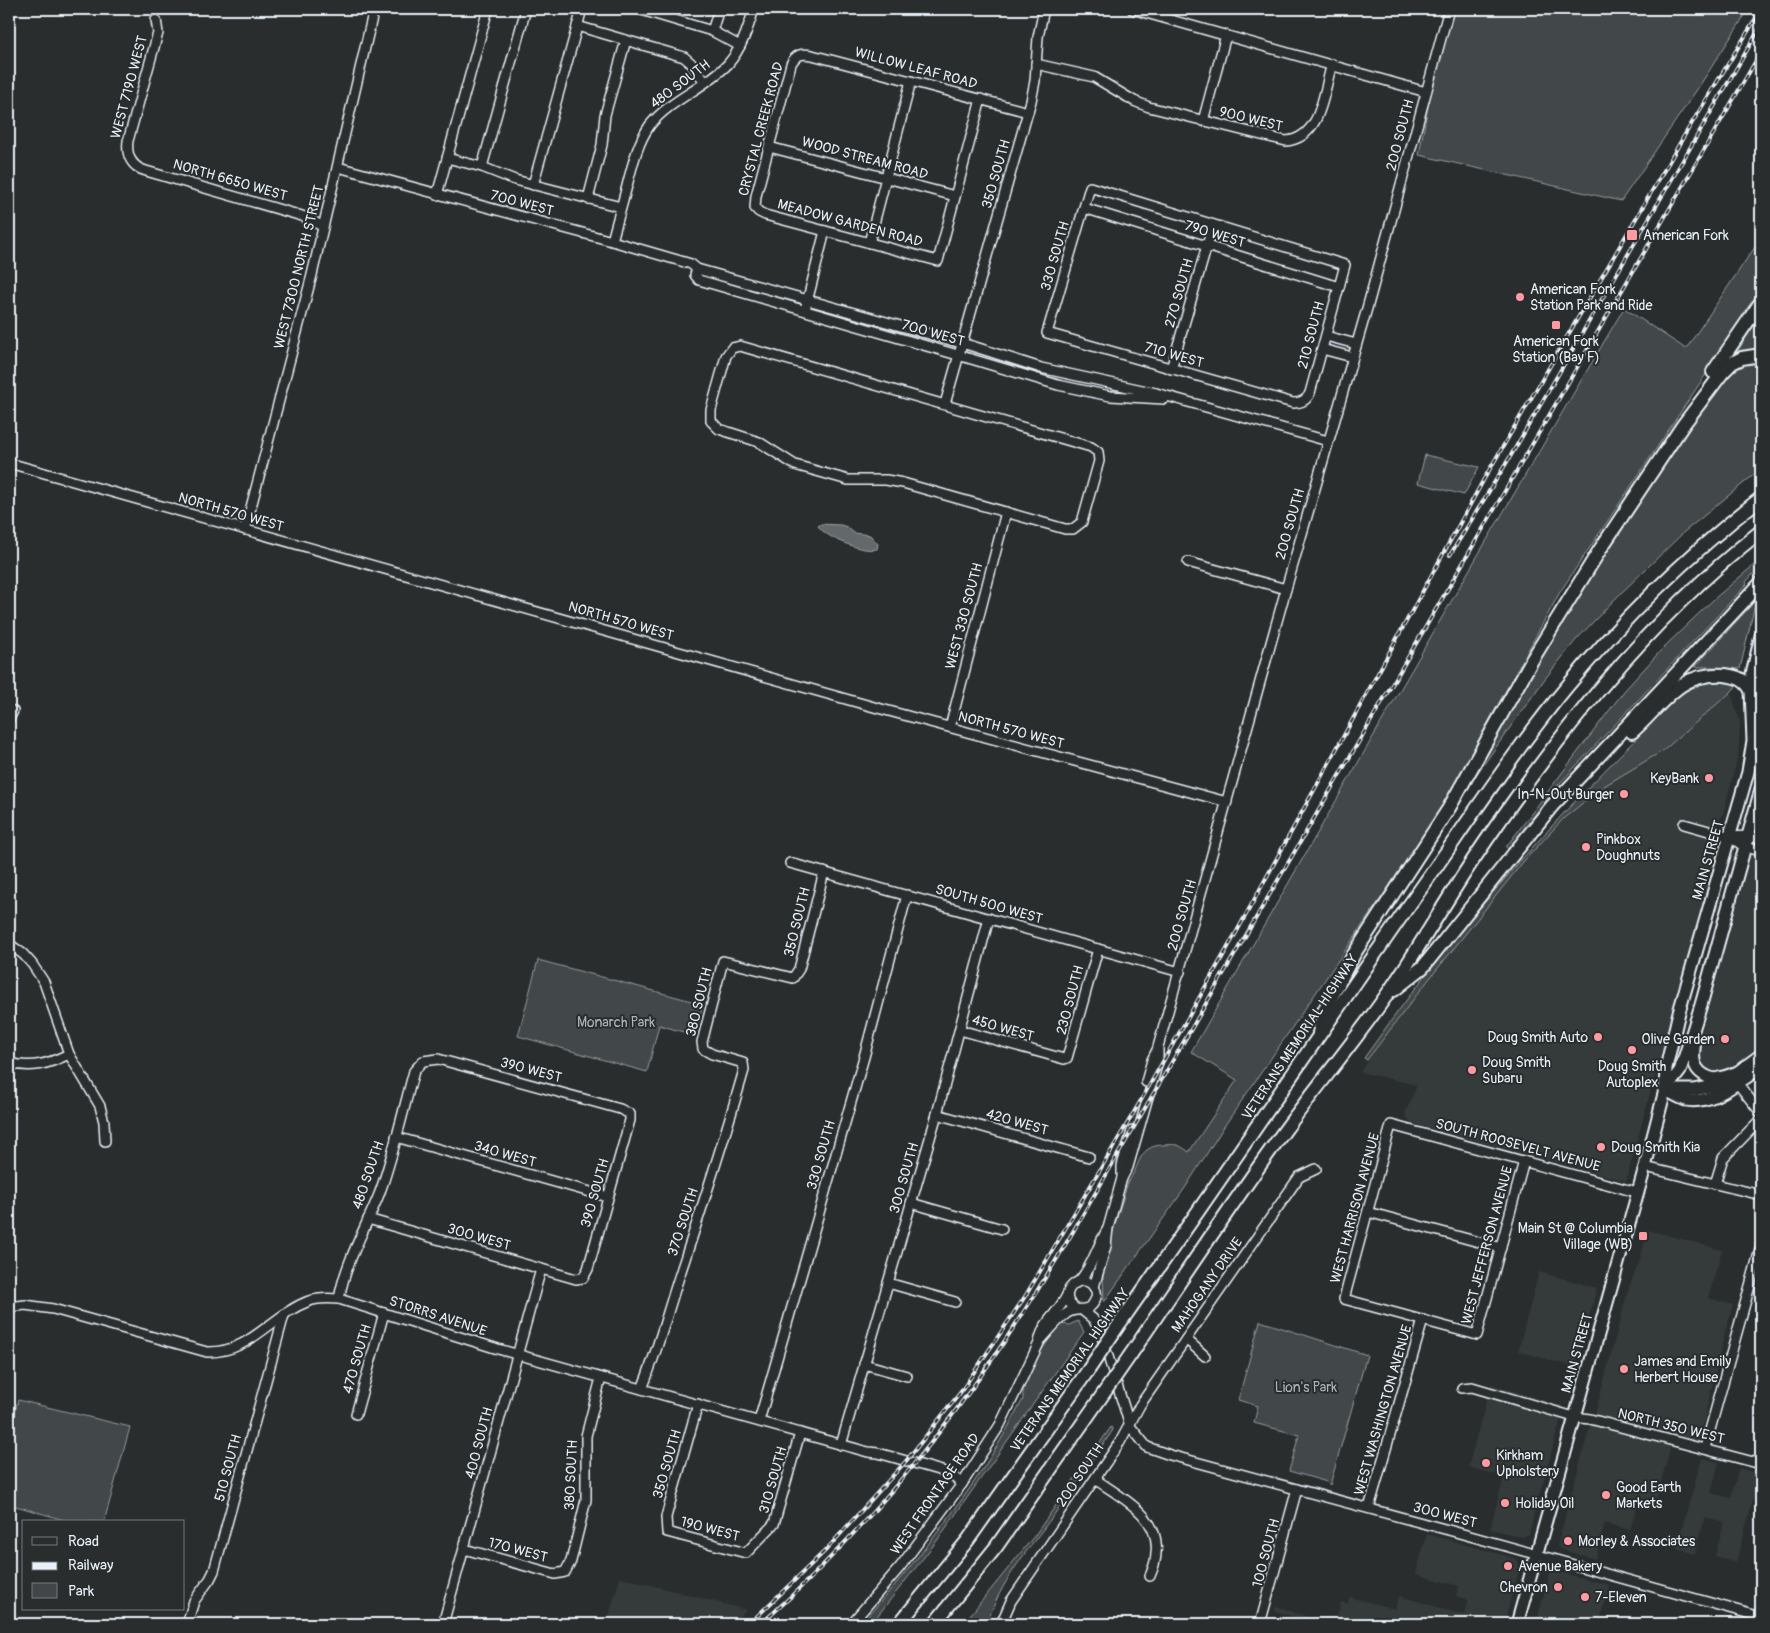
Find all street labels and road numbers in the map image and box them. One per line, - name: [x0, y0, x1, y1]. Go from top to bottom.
- street label: WEST 7190 WEST: [107, 33, 151, 140]
- street label: WILLOW LEAF ROAD: [853, 43, 979, 93]
- street label: 480 SOUTH: [647, 56, 713, 112]
- street label: CRYSTAL CREEK ROAD: [735, 60, 787, 198]
- street label: 200 SOUTH: [1382, 97, 1418, 172]
- street label: 900 WEST: [1218, 103, 1285, 135]
- street label: WOOD STREAM ROAD: [800, 133, 930, 183]
- street label: 350 SOUTH: [978, 137, 1014, 210]
- street label: NORTH 6650 WEST: [171, 156, 289, 204]
- street label: WEST 7300 NORTH STREET: [270, 183, 328, 351]
- street label: 700 WEST: [489, 186, 556, 220]
- street label: MEADOW GARDEN ROAD: [776, 195, 925, 251]
- street label: 790 WEST: [1183, 217, 1248, 251]
- street label: 330 SOUTH: [1037, 219, 1073, 293]
- street label: 270 SOUTH: [1161, 257, 1197, 329]
- street label: 210 SOUTH: [1294, 299, 1328, 370]
- street label: 700 WEST: [900, 316, 967, 350]
- street label: 710 WEST: [1143, 338, 1206, 372]
- street label: 200 SOUTH: [1272, 486, 1308, 561]
- street label: NORTH 570 WEST: [176, 489, 286, 535]
- street label: WEST 330 SOUTH: [942, 561, 986, 671]
- street label: NORTH 570 WEST: [566, 598, 676, 644]
- street label: NORTH 570 WEST: [956, 708, 1066, 752]
- street label: MAIN STREET: [1689, 818, 1728, 902]
- street label: 200 SOUTH: [1164, 877, 1200, 952]
- street label: SOUTH 500 WEST: [933, 881, 1045, 928]
- street label: 350 SOUTH: [780, 885, 814, 958]
- street label: VETERANS MEMORIAL HIGHWAY: [1238, 951, 1362, 1123]
- street label: 230 SOUTH: [1053, 963, 1087, 1036]
- street label: 380 SOUTH: [682, 966, 716, 1038]
- street label: 450 WEST: [970, 1011, 1036, 1045]
- street label: 390 WEST: [498, 1054, 564, 1086]
- street label: 420 WEST: [984, 1105, 1050, 1139]
- street label: SOUTH ROOSEVELT AVENUE: [1434, 1115, 1602, 1175]
- street label: 330 SOUTH: [803, 1118, 839, 1192]
- street label: WEST HARRISON AVENUE: [1327, 1131, 1383, 1285]
- street label: 340 WEST: [472, 1137, 538, 1171]
- street label: 480 SOUTH: [348, 1139, 388, 1211]
- street label: 300 SOUTH: [886, 1140, 922, 1215]
- street label: 390 SOUTH: [577, 1157, 613, 1229]
- street label: WEST JEFFERSON AVENUE: [1458, 1164, 1516, 1326]
- street label: 370 SOUTH: [664, 1186, 702, 1258]
- street label: 300 WEST: [445, 1220, 513, 1254]
- street label: MAHOGANY DRIVE: [1168, 1234, 1246, 1336]
- street label: VETERANS MEMORIAL HIGHWAY: [1007, 1285, 1133, 1455]
- street label: STORRS AVENUE: [387, 1292, 489, 1340]
- street label: MAIN STREET: [1558, 1311, 1597, 1395]
- street label: 470 SOUTH: [339, 1322, 375, 1396]
- street label: WEST WASHINGTON AVENUE: [1351, 1323, 1415, 1497]
- street label: 400 SOUTH: [461, 1405, 497, 1481]
- street label: NORTH 350 WEST: [1616, 1405, 1726, 1448]
- street label: 350 SOUTH: [649, 1427, 685, 1500]
- street label: WEST FRONTAGE ROAD: [887, 1430, 983, 1558]
- street label: 510 SOUTH: [211, 1433, 245, 1503]
- street label: 380 SOUTH: [561, 1439, 581, 1511]
- street label: 200 SOUTH: [1053, 1440, 1108, 1510]
- street label: 310 SOUTH: [755, 1444, 791, 1515]
- street label: 300 WEST: [1411, 1498, 1479, 1532]
- street label: 190 WEST: [679, 1513, 742, 1545]
- street label: 100 SOUTH: [1249, 1517, 1283, 1589]
- street label: 170 WEST: [487, 1534, 550, 1566]

